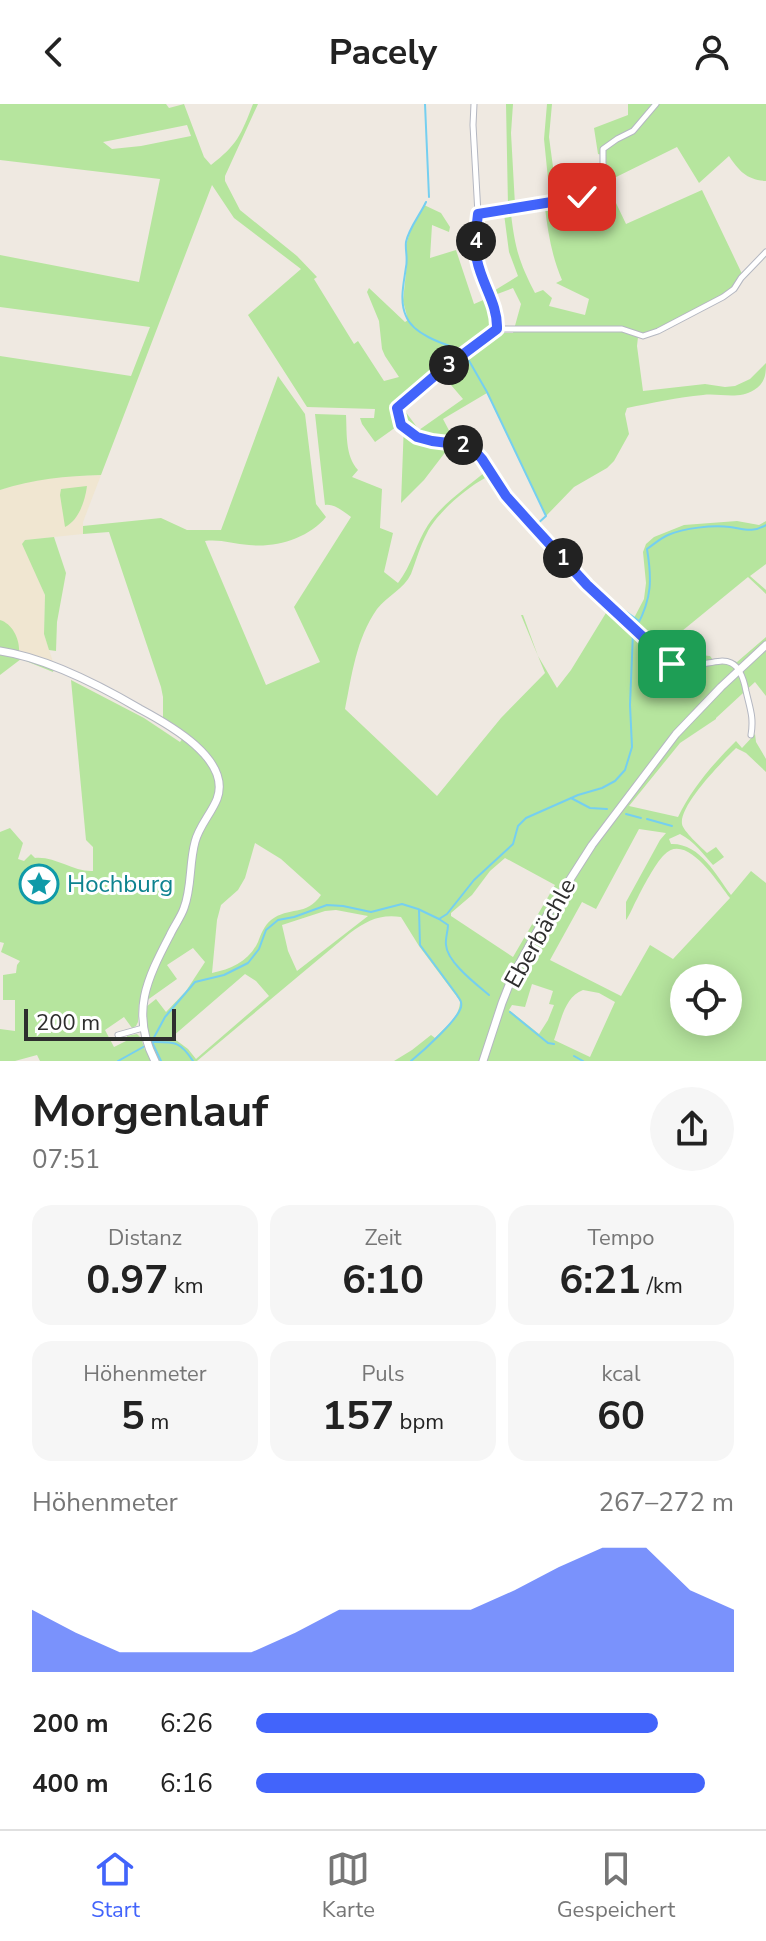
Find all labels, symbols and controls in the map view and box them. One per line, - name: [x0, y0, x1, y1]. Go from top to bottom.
- text: Pacely: [329, 28, 437, 77]
- icon: back: [32, 30, 76, 74]
- icon: person: [690, 30, 734, 74]
- pin: [548, 163, 616, 231]
- icon: check: [560, 175, 604, 219]
- pin: 4: [456, 221, 496, 261]
- text: 4: [469, 226, 483, 256]
- pin: 3: [429, 345, 469, 385]
- text: 3: [442, 350, 456, 380]
- pin: 2: [443, 425, 483, 465]
- text: 2: [456, 430, 470, 460]
- pin: 1: [543, 538, 583, 578]
- text: 1: [556, 543, 570, 573]
- pin: [638, 630, 706, 698]
- icon: arrive: [650, 642, 694, 686]
- place icon: Hochburg: [18, 863, 60, 905]
- place label: Hochburg: [67, 868, 173, 900]
- street label: Eberbächle: [497, 873, 583, 993]
- map controls: [670, 964, 742, 1036]
- button: locate: [670, 964, 742, 1036]
- scale bar: [24, 1005, 176, 1041]
- text: 200 m: [36, 1008, 100, 1038]
- text: Morgenlauf: [32, 1082, 268, 1142]
- button: share: [650, 1087, 734, 1171]
- text: 07:51: [32, 1142, 100, 1177]
- text: Distanz: [108, 1223, 182, 1253]
- text: Zeit: [364, 1223, 402, 1253]
- text: Tempo: [587, 1223, 655, 1253]
- text: 0.97: [86, 1253, 168, 1307]
- text: 6:10: [342, 1253, 424, 1307]
- text: 6:21: [559, 1253, 641, 1307]
- text: km: [168, 1271, 204, 1301]
- text: /km: [641, 1271, 683, 1301]
- text: Höhenmeter: [83, 1359, 207, 1389]
- text: Puls: [361, 1359, 405, 1389]
- text: kcal: [602, 1359, 641, 1389]
- text: 5: [121, 1389, 145, 1443]
- text: 157: [322, 1389, 394, 1443]
- text: 60: [597, 1389, 645, 1443]
- text: m: [145, 1407, 169, 1437]
- text: bpm: [394, 1407, 444, 1437]
- text: Höhenmeter: [32, 1485, 178, 1520]
- text: 267–272 m: [598, 1485, 734, 1520]
- text: 200 m: [32, 1706, 109, 1741]
- text: 6:26: [160, 1706, 213, 1741]
- text: 400 m: [32, 1766, 109, 1801]
- text: 6:16: [160, 1766, 213, 1801]
- tab: Start: [91, 1847, 140, 1925]
- tab: Karte: [322, 1847, 375, 1925]
- tab: Gespeichert: [557, 1847, 675, 1925]

